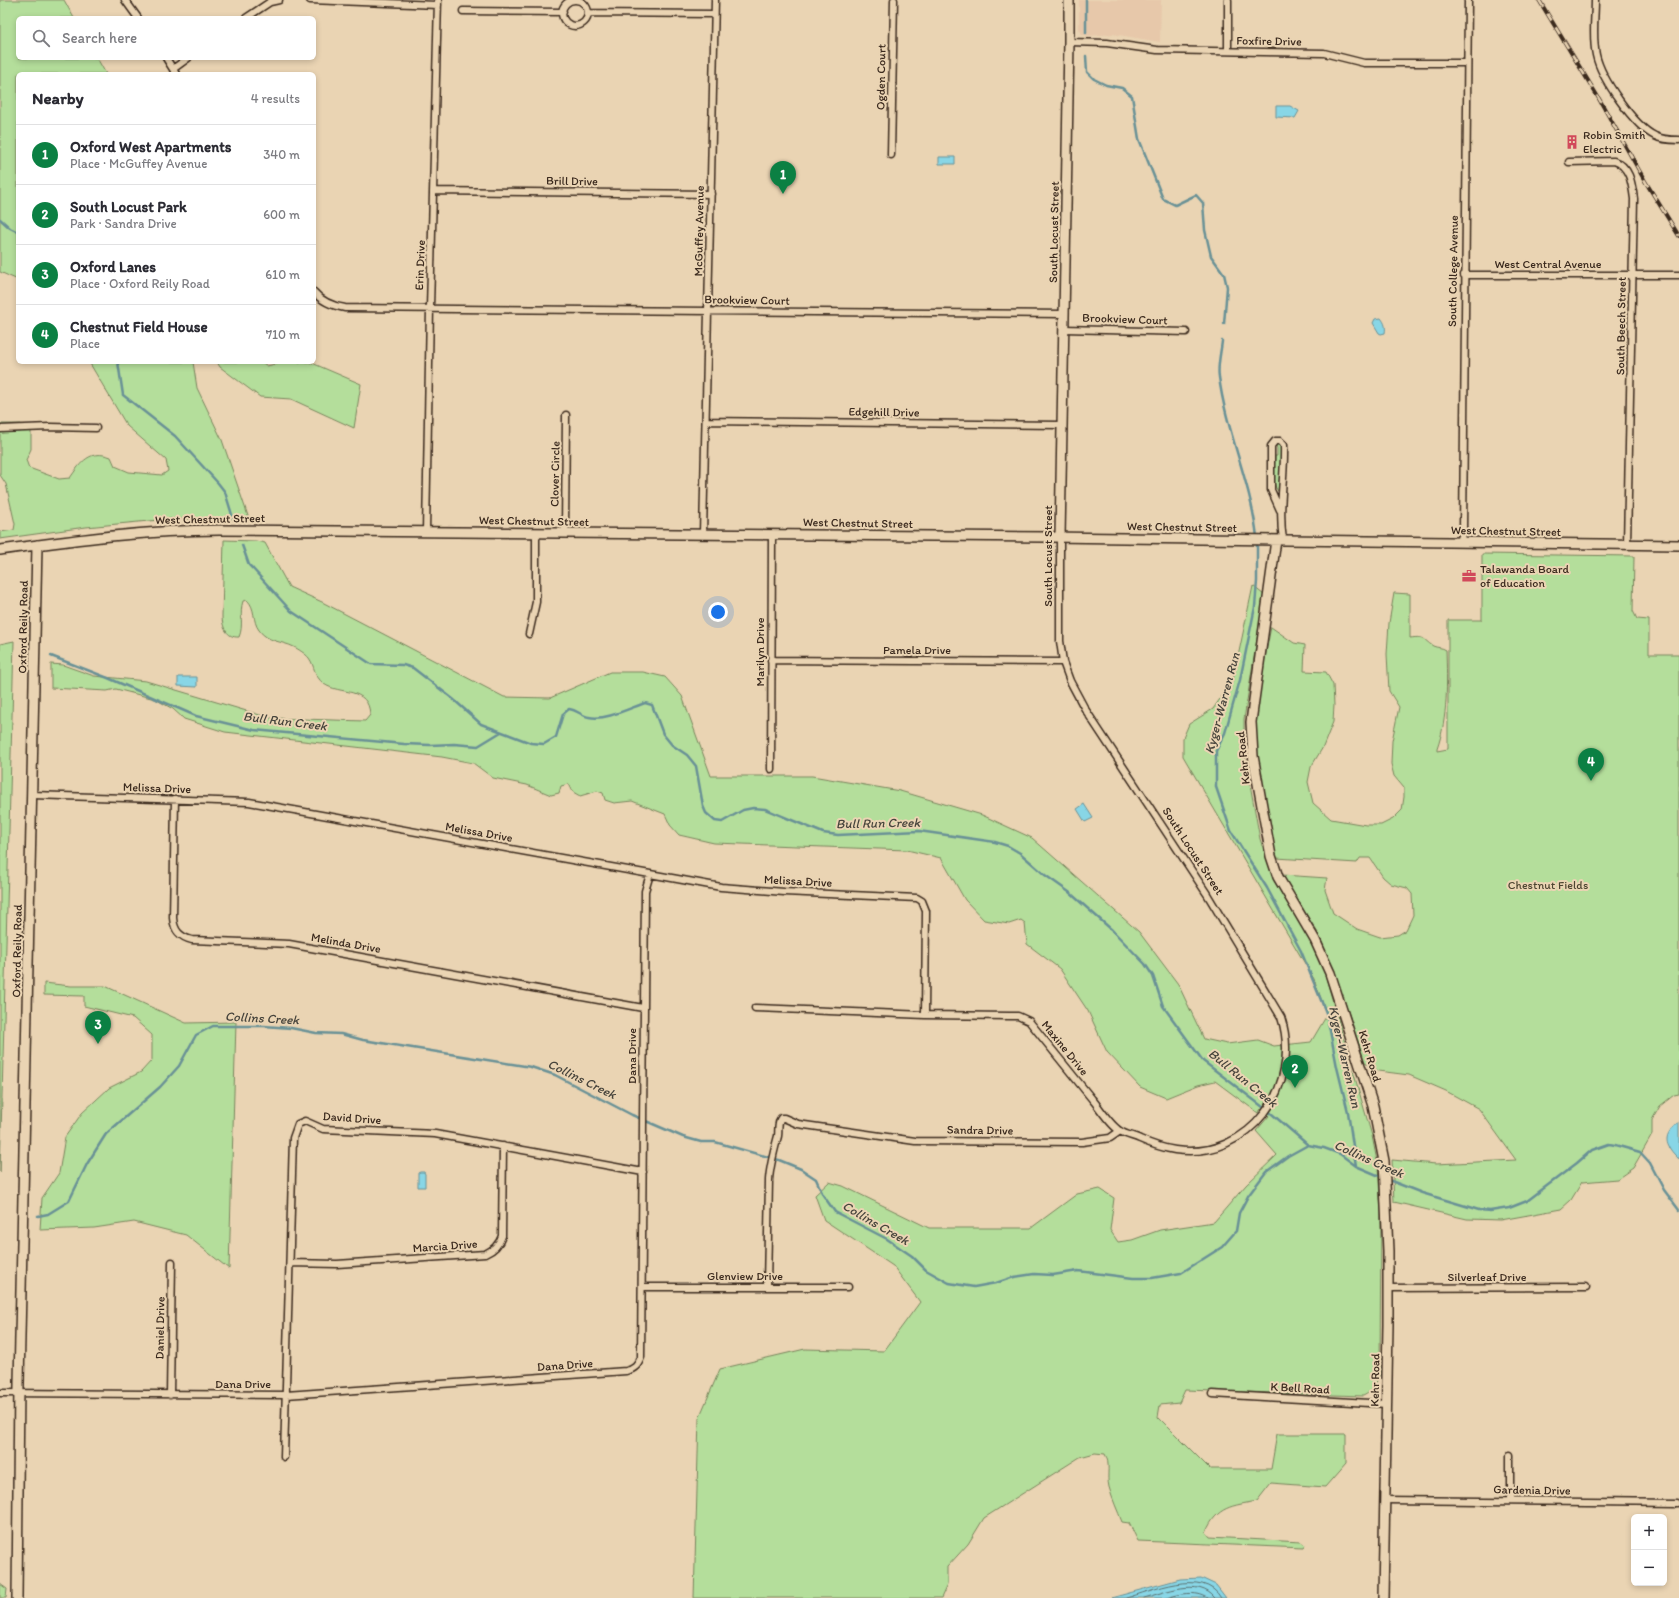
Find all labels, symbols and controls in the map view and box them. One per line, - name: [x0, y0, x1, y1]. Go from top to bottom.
- search box: [16, 16, 316, 60]
- icon: search: [30, 27, 52, 49]
- text: Search here: [62, 29, 137, 47]
- street label: Foxfire Drive: [1236, 33, 1302, 49]
- street label: Ogden Court: [873, 43, 889, 110]
- text: Nearby: [32, 88, 84, 108]
- text: 4 results: [251, 91, 300, 106]
- place label: Robin Smith Electric: [1583, 128, 1645, 156]
- building icon: Robin Smith Electric: [1564, 134, 1580, 150]
- text: Oxford West Apartments: [70, 138, 231, 156]
- text: 1: [42, 147, 48, 162]
- text: 340 m: [263, 147, 300, 162]
- text: Place · McGuffey Avenue: [70, 156, 207, 171]
- pin: 1: [770, 161, 796, 194]
- street label: Brill Drive: [546, 174, 598, 188]
- street label: South Locust Street: [1046, 181, 1062, 283]
- street label: McGuffey Avenue: [691, 185, 707, 277]
- text: South Locust Park: [70, 198, 187, 216]
- text: 2: [42, 207, 48, 222]
- text: 600 m: [263, 207, 300, 222]
- street label: South College Avenue: [1445, 215, 1461, 327]
- text: Park · Sandra Drive: [70, 216, 177, 231]
- street label: Erin Drive: [412, 239, 428, 291]
- street label: West Central Avenue: [1494, 257, 1602, 271]
- text: Oxford Lanes: [70, 258, 156, 276]
- text: 3: [41, 267, 49, 282]
- text: 610 m: [265, 267, 300, 282]
- text: Place · Oxford Reily Road: [70, 276, 210, 291]
- street label: South Beech Street: [1613, 276, 1629, 375]
- street label: Brookview Court: [704, 292, 790, 308]
- street label: Brookview Court: [1082, 311, 1168, 328]
- text: Chestnut Field House: [70, 318, 208, 336]
- text: 4: [41, 327, 49, 342]
- text: 710 m: [266, 327, 300, 342]
- text: Place: [70, 336, 100, 351]
- street label: Edgehill Drive: [848, 404, 920, 420]
- street label: Clover Circle: [547, 441, 563, 507]
- street label: South Locust Street: [1041, 505, 1055, 607]
- street label: West Chestnut Street: [155, 511, 266, 527]
- street label: West Chestnut Street: [479, 513, 590, 529]
- street label: West Chestnut Street: [803, 515, 914, 531]
- street label: West Chestnut Street: [1127, 519, 1238, 535]
- street label: West Chestnut Street: [1451, 523, 1562, 539]
- place label: Talawanda Board of Education: [1480, 562, 1569, 590]
- office icon: Talawanda Board of Education: [1461, 568, 1477, 584]
- street label: Oxford Reily Road: [15, 580, 31, 674]
- your location: [708, 602, 728, 622]
- street label: Marilyn Drive: [753, 617, 767, 686]
- street label: Pamela Drive: [883, 643, 951, 657]
- water label: Kyger-Warren Run: [1201, 650, 1243, 755]
- water label: Bull Run Creek: [242, 708, 329, 734]
- street label: Kehr Road: [1233, 730, 1253, 785]
- pin: 4: [1578, 748, 1604, 781]
- street label: Melissa Drive: [123, 780, 192, 796]
- street label: South Locust Street: [1159, 805, 1227, 898]
- water label: Bull Run Creek: [836, 815, 921, 831]
- street label: Melissa Drive: [444, 819, 514, 845]
- street label: Melissa Drive: [764, 872, 833, 890]
- park label: Chestnut Fields: [1508, 878, 1588, 892]
- street label: Oxford Reily Road: [9, 904, 25, 998]
- street label: Melinda Drive: [310, 930, 382, 956]
- water label: Kyger-Warren Run: [1326, 1005, 1364, 1110]
- water label: Collins Creek: [225, 1009, 301, 1027]
- pin: 3: [85, 1011, 111, 1044]
- street label: Maxine Drive: [1039, 1018, 1092, 1079]
- street label: Dana Drive: [625, 1028, 639, 1084]
- street label: Kehr Road: [1356, 1028, 1385, 1084]
- water label: Bull Run Creek: [1206, 1046, 1281, 1111]
- pin: 2: [1282, 1055, 1308, 1088]
- water label: Collins Creek: [545, 1056, 620, 1103]
- street label: David Drive: [322, 1109, 382, 1127]
- street label: Sandra Drive: [947, 1122, 1014, 1138]
- water label: Collins Creek: [1332, 1137, 1407, 1181]
- water label: Collins Creek: [840, 1198, 913, 1249]
- street label: Marcia Drive: [412, 1237, 478, 1255]
- street label: Glenview Drive: [707, 1269, 783, 1283]
- street label: Silverleaf Drive: [1447, 1270, 1527, 1284]
- street label: Daniel Drive: [152, 1296, 168, 1360]
- street label: Kehr Road: [1368, 1353, 1382, 1407]
- street label: Dana Drive: [537, 1356, 594, 1374]
- street label: Dana Drive: [215, 1377, 271, 1391]
- street label: K Bell Road: [1270, 1379, 1330, 1397]
- street label: Gardenia Drive: [1493, 1482, 1571, 1498]
- map controls: [1631, 1514, 1667, 1586]
- button: +: [1631, 1514, 1667, 1550]
- button: −: [1631, 1550, 1667, 1586]

